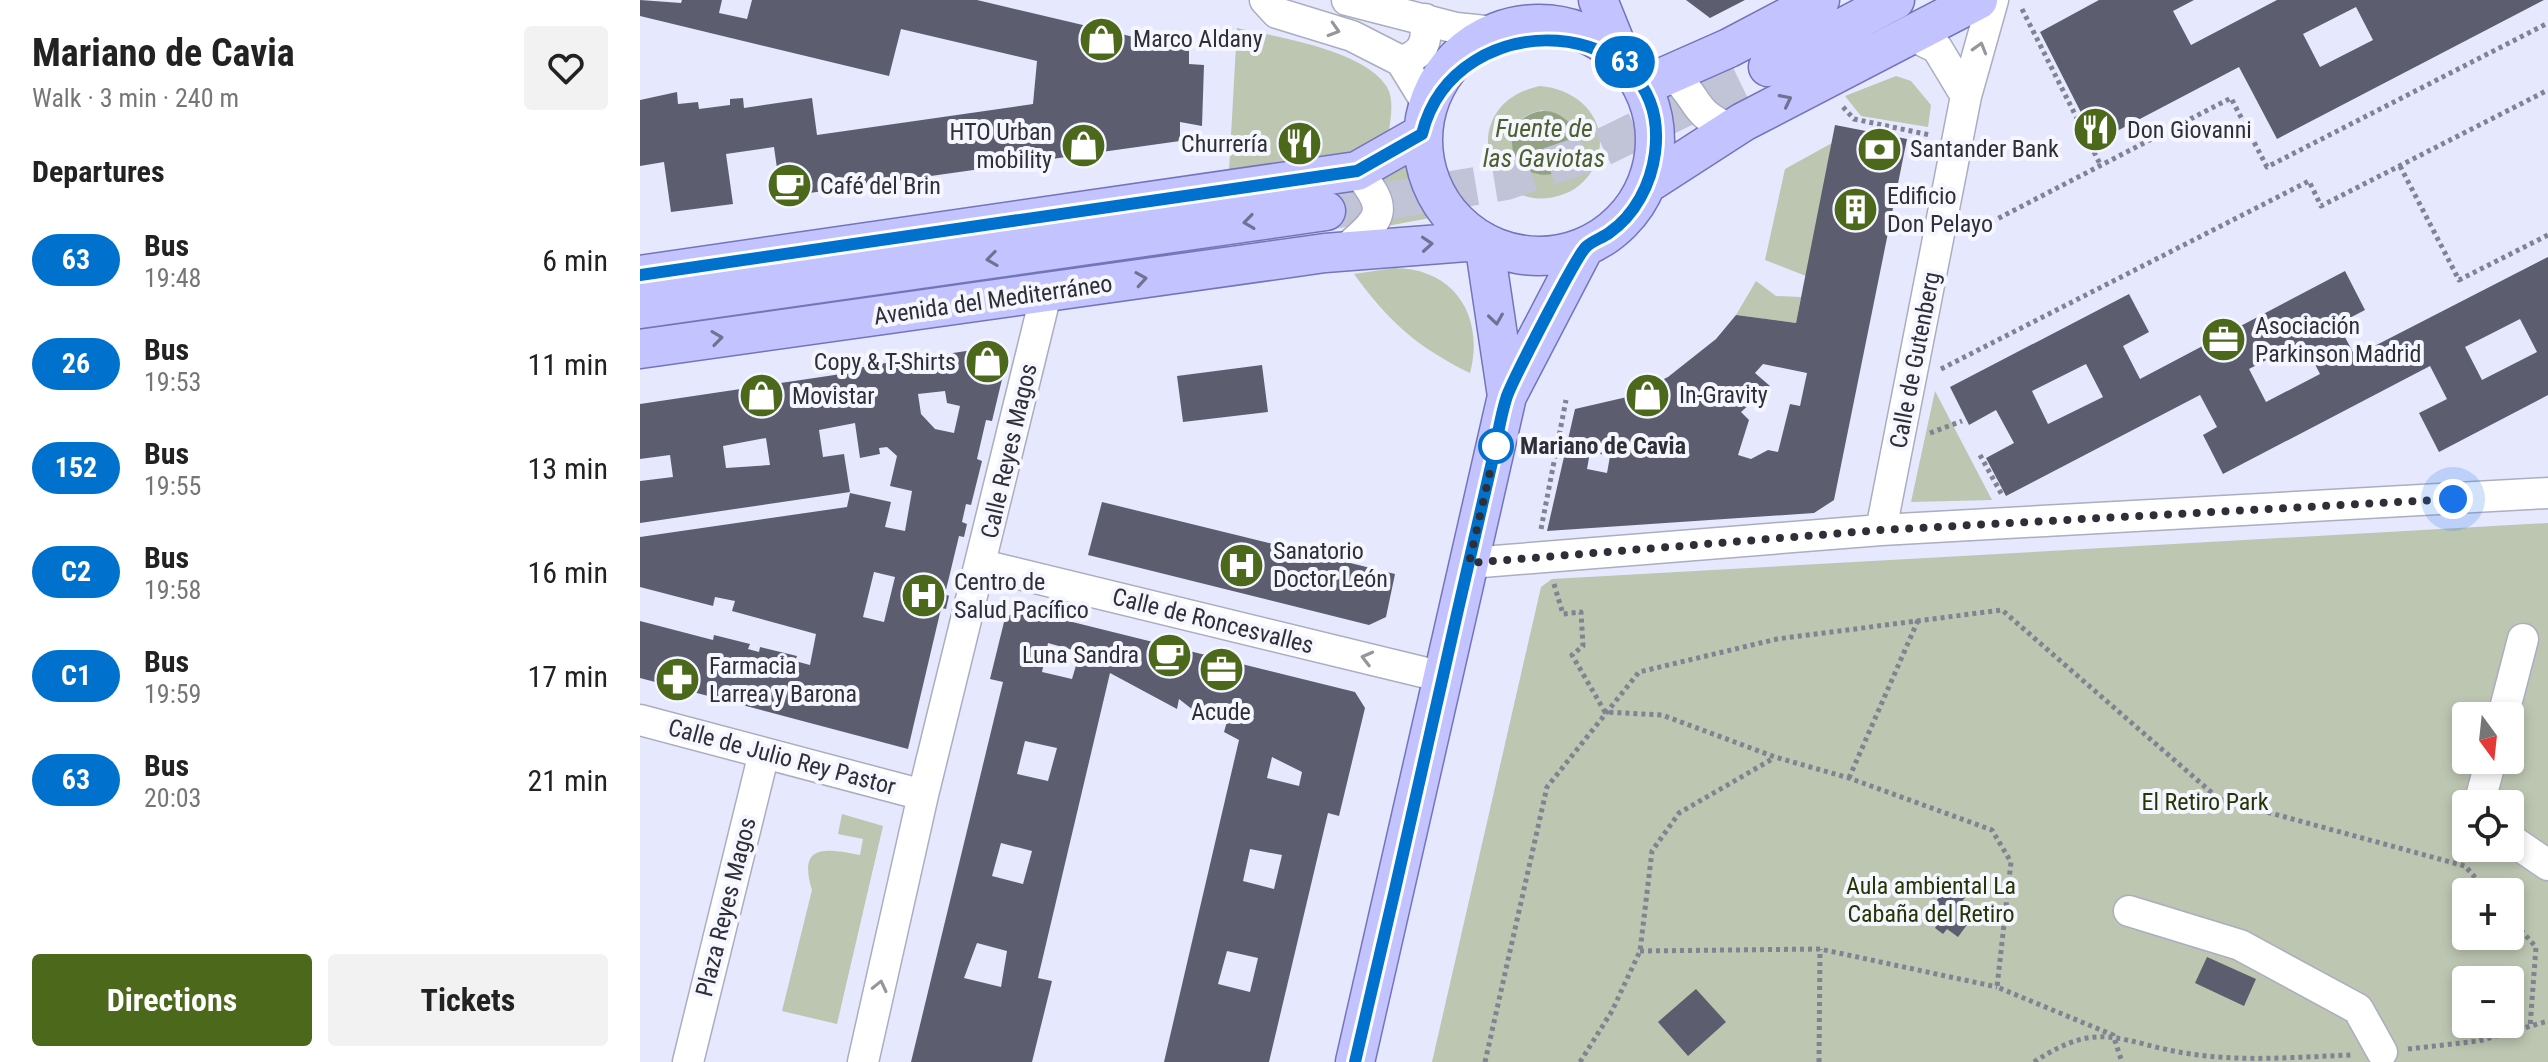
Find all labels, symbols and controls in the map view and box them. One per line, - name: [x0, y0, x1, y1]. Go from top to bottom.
- shop icon: Marco Aldany: [1078, 15, 1126, 63]
- one-way arrow: [1327, 21, 1341, 37]
- place label: Marco Aldany: [1133, 25, 1263, 53]
- button: heart: [524, 26, 608, 110]
- text: Mariano de Cavia: [32, 31, 295, 75]
- line badge: 63: [1589, 36, 1661, 88]
- one-way arrow: [1971, 41, 1987, 55]
- text: 63: [1611, 45, 1639, 78]
- text: Walk · 3 min · 240 m: [32, 83, 239, 113]
- one-way arrow: [1777, 95, 1792, 110]
- restaurant icon: Don Giovanni: [2072, 106, 2120, 154]
- water label: Fuente de las Gaviotas: [1483, 113, 1605, 173]
- place label: Don Giovanni: [2127, 116, 2252, 144]
- place label: HTO Urban mobility: [950, 118, 1052, 174]
- restaurant icon: Churrería: [1275, 120, 1323, 168]
- shop icon: HTO Urban mobility: [1059, 122, 1107, 170]
- bank icon: Santander Bank: [1855, 125, 1903, 173]
- place label: Churrería: [1181, 130, 1268, 158]
- place label: Santander Bank: [1910, 135, 2059, 163]
- text: Departures: [32, 154, 165, 189]
- cafe icon: Café del Brin: [765, 162, 813, 210]
- place label: Café del Brin: [820, 172, 941, 200]
- place label: Edificio Don Pelayo: [1887, 182, 1993, 238]
- building icon: Edificio Don Pelayo: [1832, 186, 1880, 234]
- one-way arrow: [1242, 213, 1256, 230]
- text: Bus: [144, 228, 189, 263]
- one-way arrow: [1421, 236, 1434, 253]
- text: 63: [62, 243, 90, 276]
- text: 6 min: [542, 243, 608, 278]
- one-way arrow: [985, 250, 998, 267]
- text: 19:48: [144, 263, 201, 293]
- street label: Avenida del Mediterráneo: [872, 269, 1114, 331]
- street label: Calle de Gutenberg: [1884, 269, 1946, 451]
- one-way arrow: [1134, 272, 1148, 289]
- one-way arrow: [1487, 312, 1504, 326]
- place label: Asociación Parkinson Madrid: [2255, 312, 2421, 368]
- office icon: Asociación Parkinson Madrid: [2200, 316, 2248, 364]
- one-way arrow: [711, 330, 724, 347]
- text: Bus: [144, 332, 189, 367]
- shop icon: Copy & T-Shirts: [963, 338, 1011, 386]
- text: 26: [62, 347, 90, 380]
- text: 11 min: [527, 347, 608, 382]
- place label: Copy & T-Shirts: [814, 348, 956, 376]
- street label: Calle Reyes Magos: [975, 361, 1043, 541]
- text: 19:53: [144, 367, 201, 397]
- shop icon: In-Gravity: [1624, 371, 1672, 419]
- shop icon: Movistar: [737, 372, 785, 420]
- place label: In-Gravity: [1679, 381, 1768, 409]
- place label: Movistar: [792, 382, 875, 410]
- marker: Mariano de Cavia: [1479, 429, 1513, 463]
- place label: Mariano de Cavia: [1520, 432, 1686, 460]
- text: Bus: [144, 436, 189, 471]
- text: 152: [55, 451, 97, 484]
- text: 13 min: [527, 451, 608, 486]
- text: 19:55: [144, 471, 201, 501]
- your location: [2433, 479, 2473, 519]
- place label: Sanatorio Doctor León: [1273, 537, 1388, 593]
- text: Bus: [144, 540, 189, 575]
- hospital icon: Sanatorio Doctor León: [1218, 541, 1266, 589]
- text: C2: [61, 555, 91, 588]
- text: 16 min: [527, 555, 608, 590]
- place label: Centro de Salud Pacífico: [954, 568, 1089, 624]
- hospital icon: Centro de Salud Pacífico: [899, 572, 947, 620]
- text: 19:58: [144, 575, 201, 605]
- street label: Calle de Roncesvalles: [1110, 582, 1316, 660]
- cafe icon: Luna Sandra: [1146, 631, 1194, 679]
- place label: Luna Sandra: [1022, 641, 1139, 669]
- text: Bus: [144, 644, 189, 679]
- office icon: Acude: [1197, 646, 1245, 694]
- one-way arrow: [1361, 651, 1375, 668]
- place label: Farmacia Larrea y Barona: [709, 652, 857, 708]
- pharmacy icon: Farmacia Larrea y Barona: [654, 656, 702, 704]
- text: C1: [61, 659, 91, 692]
- text: 17 min: [527, 659, 608, 694]
- text: 19:59: [144, 679, 201, 709]
- place label: Acude: [1191, 698, 1251, 726]
- north arrow: [2452, 702, 2524, 774]
- map controls: [2452, 702, 2524, 1038]
- street label: Calle de Julio Rey Pastor: [665, 713, 899, 801]
- text: Bus: [144, 748, 189, 783]
- text: 63: [62, 763, 90, 796]
- text: 21 min: [527, 763, 608, 798]
- text: 20:03: [144, 783, 201, 813]
- park label: El Retiro Park: [2142, 788, 2269, 816]
- button: locate: [2452, 790, 2524, 862]
- street label: Plaza Reyes Magos: [690, 814, 762, 1000]
- park label: Aula ambiental La Cabaña del Retiro: [1846, 872, 2016, 928]
- button: +: [2452, 878, 2524, 950]
- button: Directions: [32, 954, 312, 1046]
- button: Tickets: [328, 954, 608, 1046]
- button: −: [2452, 966, 2524, 1038]
- one-way arrow: [871, 980, 888, 993]

